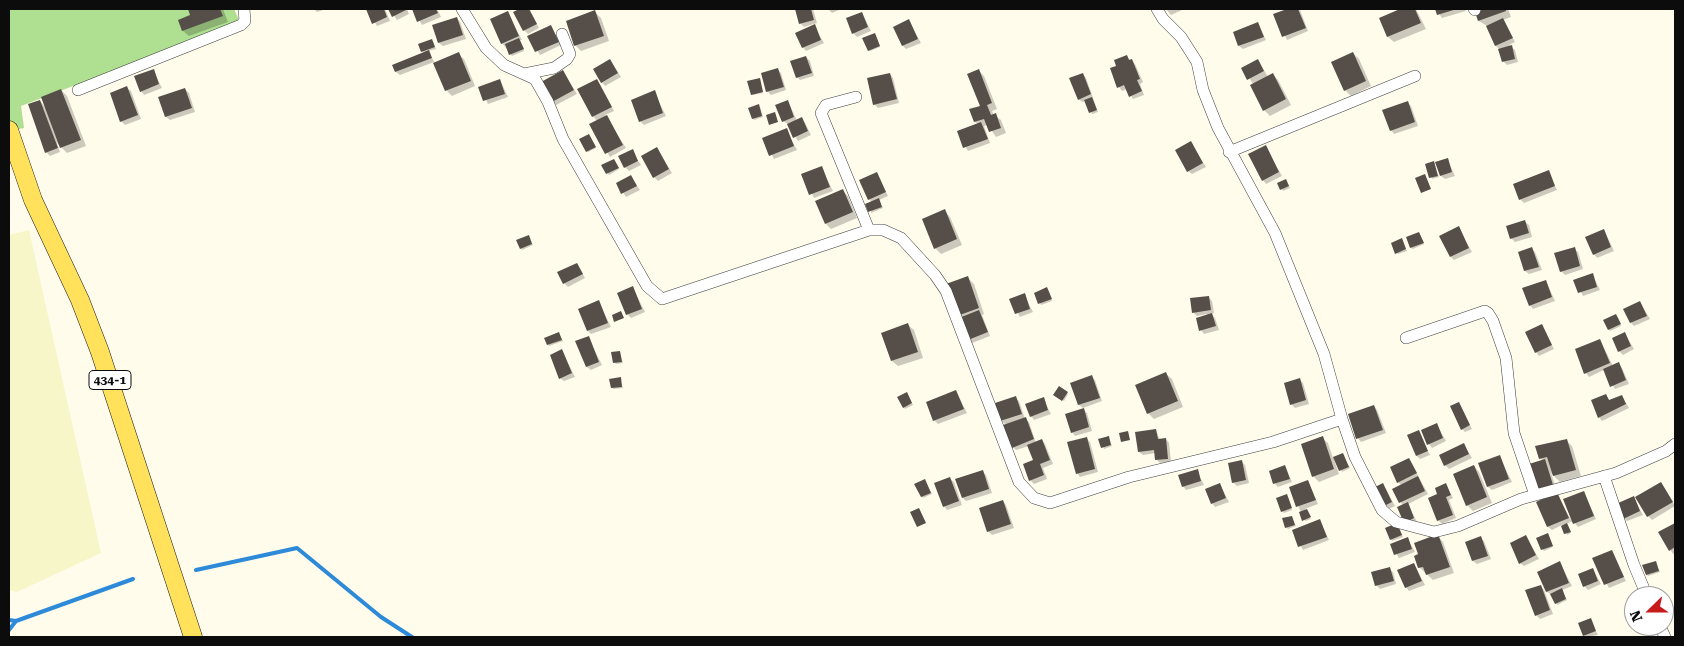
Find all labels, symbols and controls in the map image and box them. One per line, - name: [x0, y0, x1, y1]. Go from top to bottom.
- road number: 434-1: [89, 370, 131, 390]
- north arrow: [1624, 586, 1674, 636]
- text: N: [1627, 608, 1645, 624]

